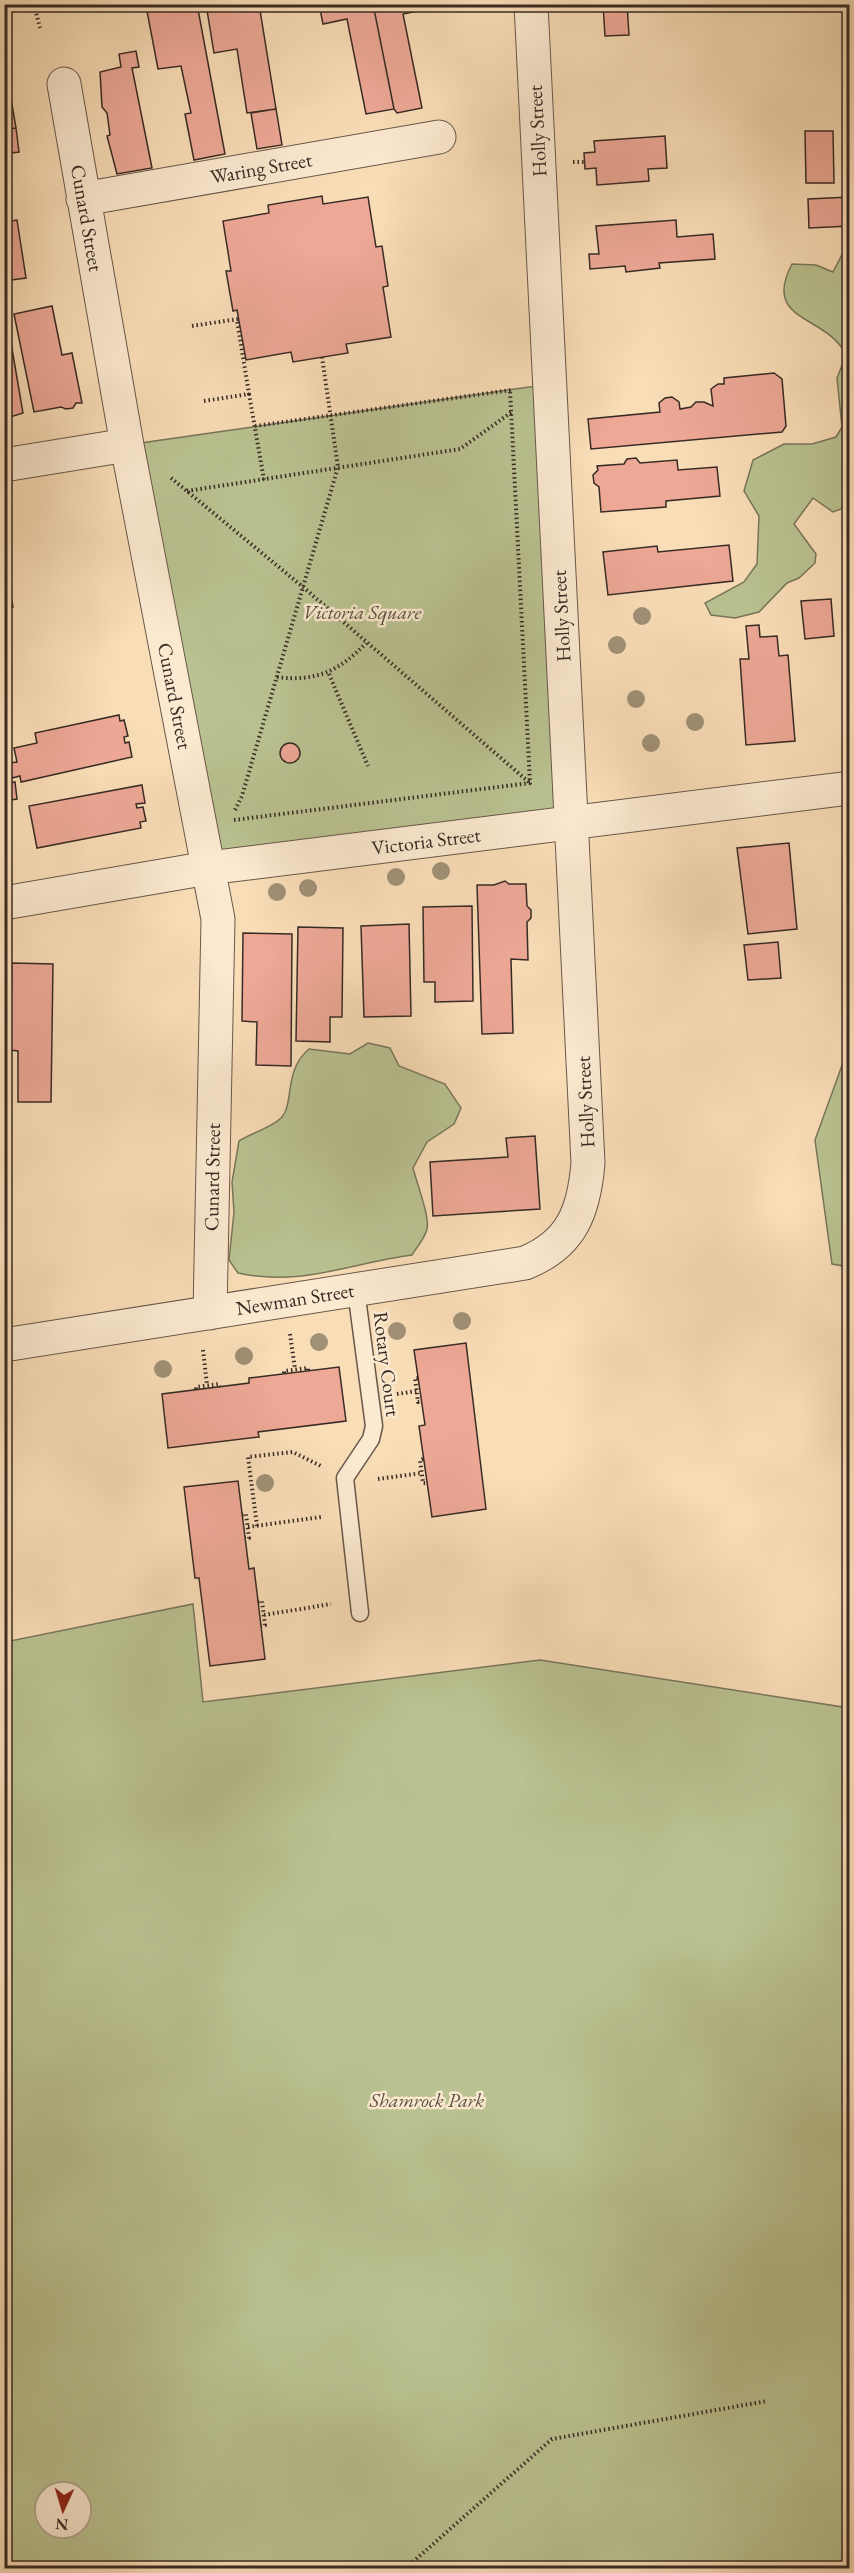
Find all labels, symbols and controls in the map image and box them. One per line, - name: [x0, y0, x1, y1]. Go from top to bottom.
- street label: Holly Street: [522, 84, 552, 178]
- street label: Waring Street: [208, 146, 315, 190]
- street label: Cunard Street: [65, 163, 109, 274]
- street label: Holly Street: [546, 569, 576, 663]
- park label: Victoria Square: [303, 599, 421, 626]
- street label: Cunard Street: [152, 640, 198, 752]
- street label: Victoria Street: [370, 821, 483, 861]
- street label: Holly Street: [570, 1055, 600, 1149]
- street label: Cunard Street: [198, 1122, 226, 1231]
- street label: Newman Street: [234, 1277, 357, 1321]
- street label: Rotary Court: [368, 1310, 406, 1419]
- park label: Shamrock Park: [369, 2087, 484, 2113]
- north arrow: [33, 2480, 93, 2540]
- text: N: [55, 2514, 69, 2535]

